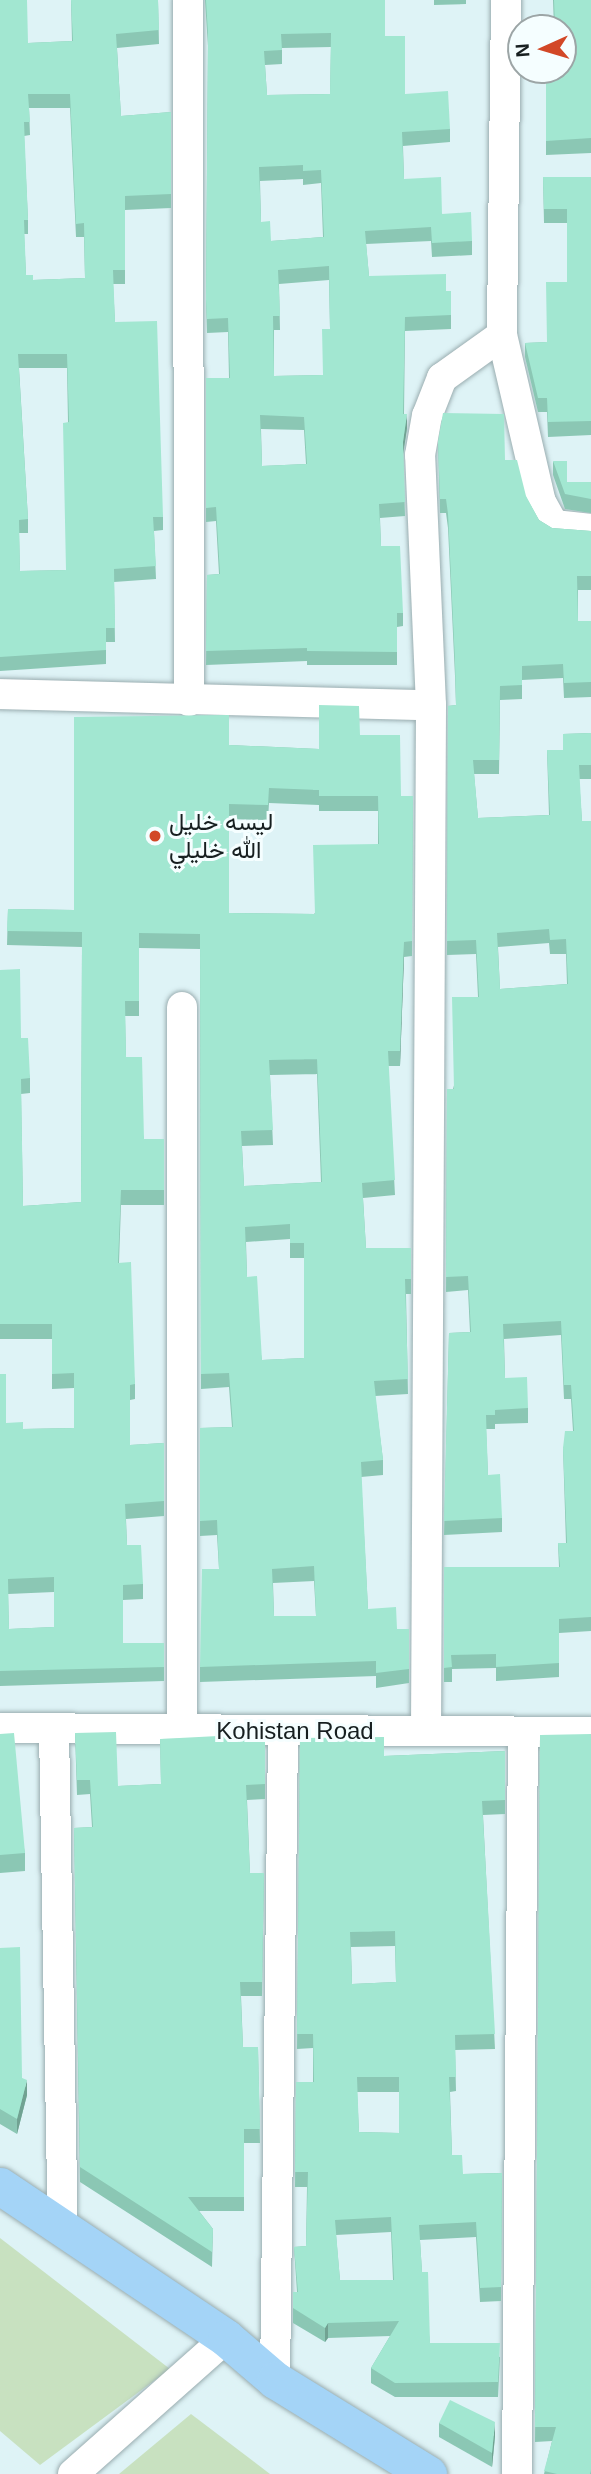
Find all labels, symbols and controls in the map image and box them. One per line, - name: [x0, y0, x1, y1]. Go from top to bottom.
- north arrow: [507, 14, 577, 84]
- text: N: [512, 43, 534, 58]
- place label: ليسه خليل الله خليلي: [169, 808, 273, 864]
- marker: ليسه خليل الله خليلي: [147, 828, 163, 844]
- street label: Kohistan Road: [216, 1717, 374, 1745]

